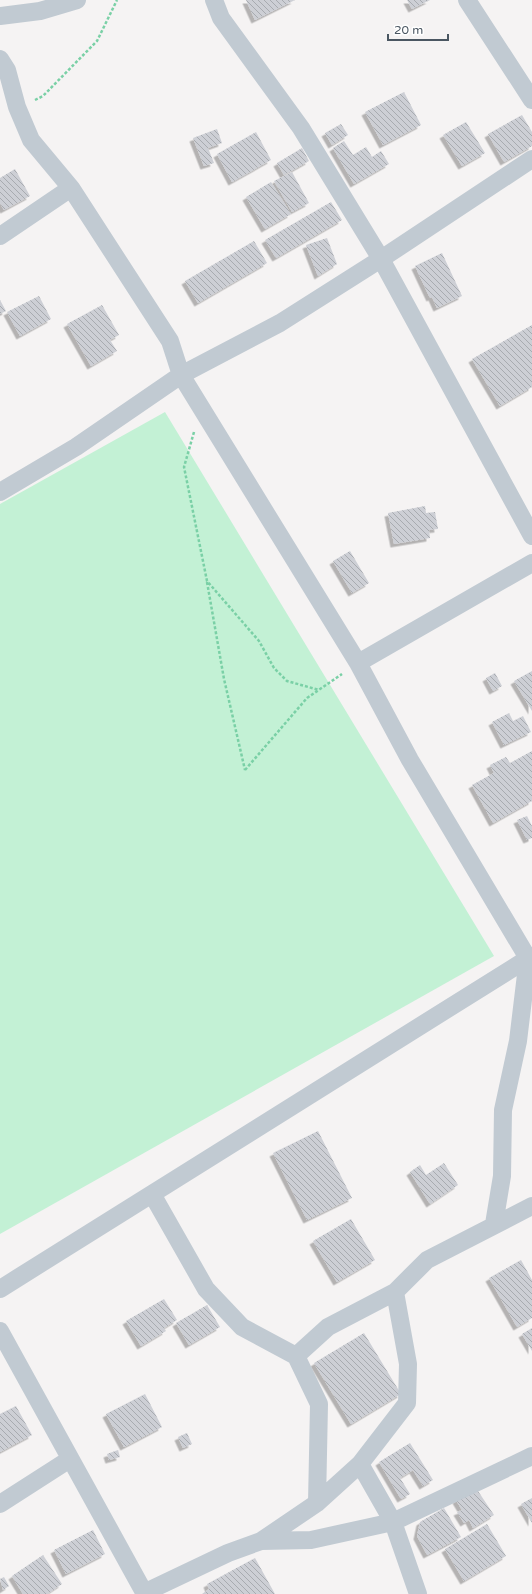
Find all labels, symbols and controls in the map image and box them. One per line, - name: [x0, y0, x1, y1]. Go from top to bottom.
- scale bar: [388, 16, 448, 42]
- text: 20 m: [394, 23, 423, 37]

